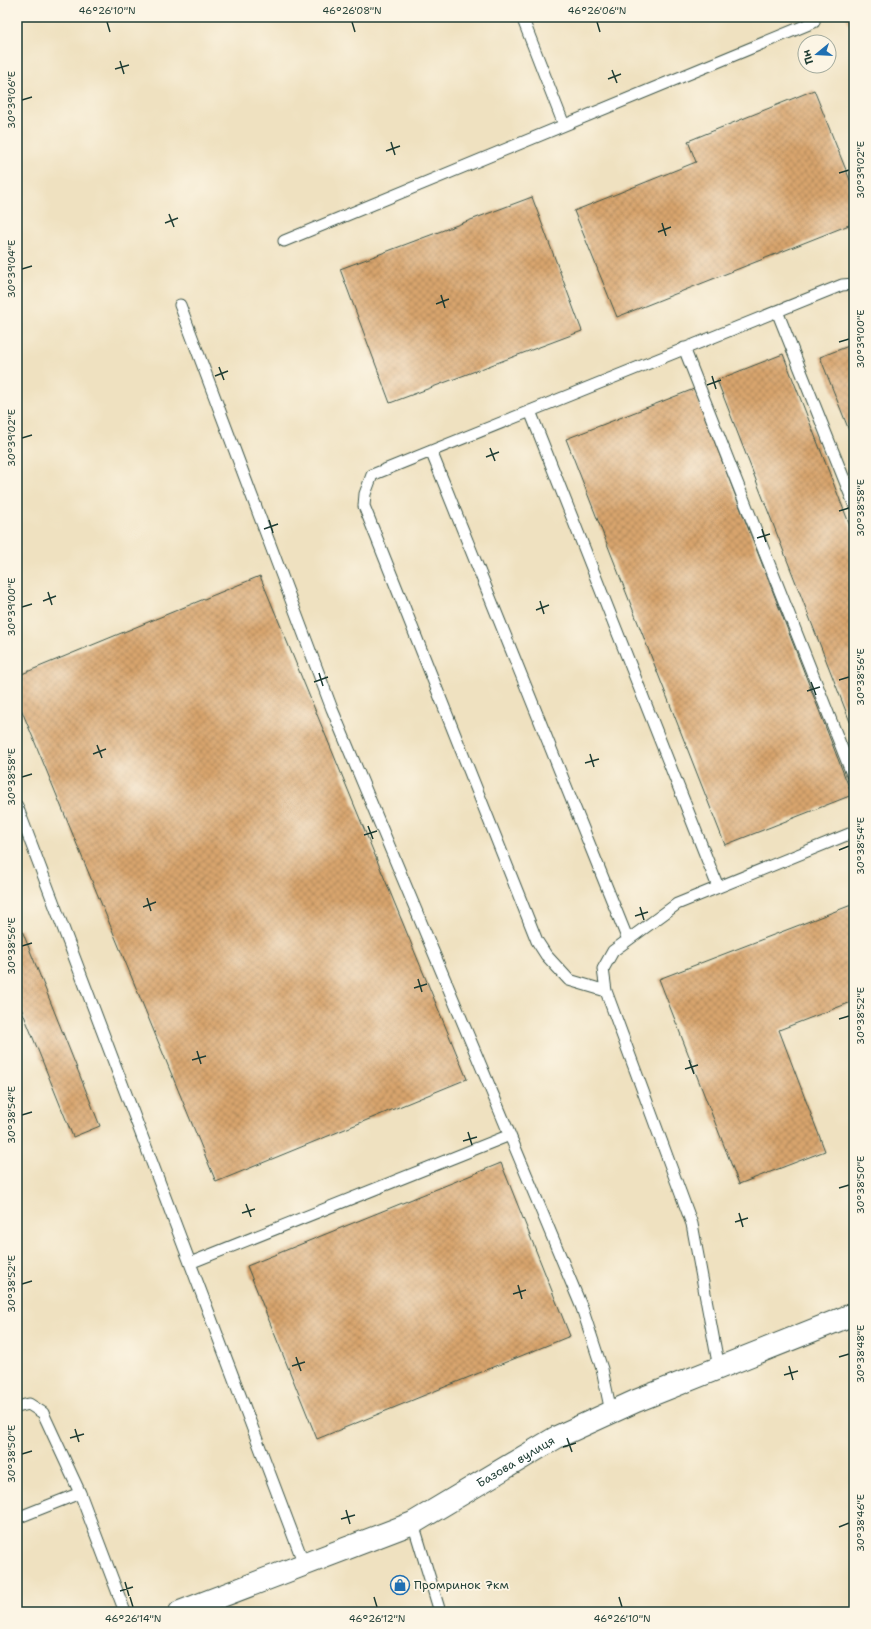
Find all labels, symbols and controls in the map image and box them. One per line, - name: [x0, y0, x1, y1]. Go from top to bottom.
- text: 46°26'10"N: [78, 4, 136, 17]
- text: 46°26'08"N: [322, 4, 382, 17]
- text: 46°26'06"N: [568, 4, 626, 17]
- north arrow: [797, 34, 837, 74]
- text: Пн: [799, 48, 817, 66]
- text: 30°39'06"E: [5, 71, 18, 129]
- text: 30°39'02"E: [854, 141, 867, 199]
- text: 30°39'04"E: [5, 240, 18, 298]
- text: 30°39'00"E: [854, 310, 867, 368]
- text: 30°39'02"E: [5, 409, 18, 467]
- text: 30°38'58"E: [854, 479, 867, 537]
- text: 30°39'00"E: [5, 578, 18, 636]
- text: 30°38'56"E: [854, 648, 867, 706]
- text: 30°38'58"E: [5, 748, 18, 806]
- text: 30°38'54"E: [854, 817, 867, 875]
- text: 30°38'56"E: [5, 917, 18, 975]
- text: 30°38'52"E: [854, 987, 867, 1045]
- text: 30°38'54"E: [5, 1086, 18, 1144]
- text: 30°38'50"E: [854, 1156, 867, 1214]
- text: 30°38'52"E: [5, 1255, 18, 1313]
- text: 30°38'48"E: [854, 1325, 867, 1383]
- text: 30°38'50"E: [5, 1425, 18, 1483]
- street label: Базова вулиця: [474, 1432, 558, 1491]
- text: 30°38'46"E: [854, 1494, 867, 1552]
- shop icon: Промринок 7км: [389, 1574, 411, 1596]
- place label: Промринок 7км: [414, 1577, 509, 1593]
- text: 46°26'14"N: [105, 1612, 161, 1625]
- text: 46°26'12"N: [349, 1612, 405, 1625]
- text: 46°26'10"N: [593, 1612, 651, 1625]

